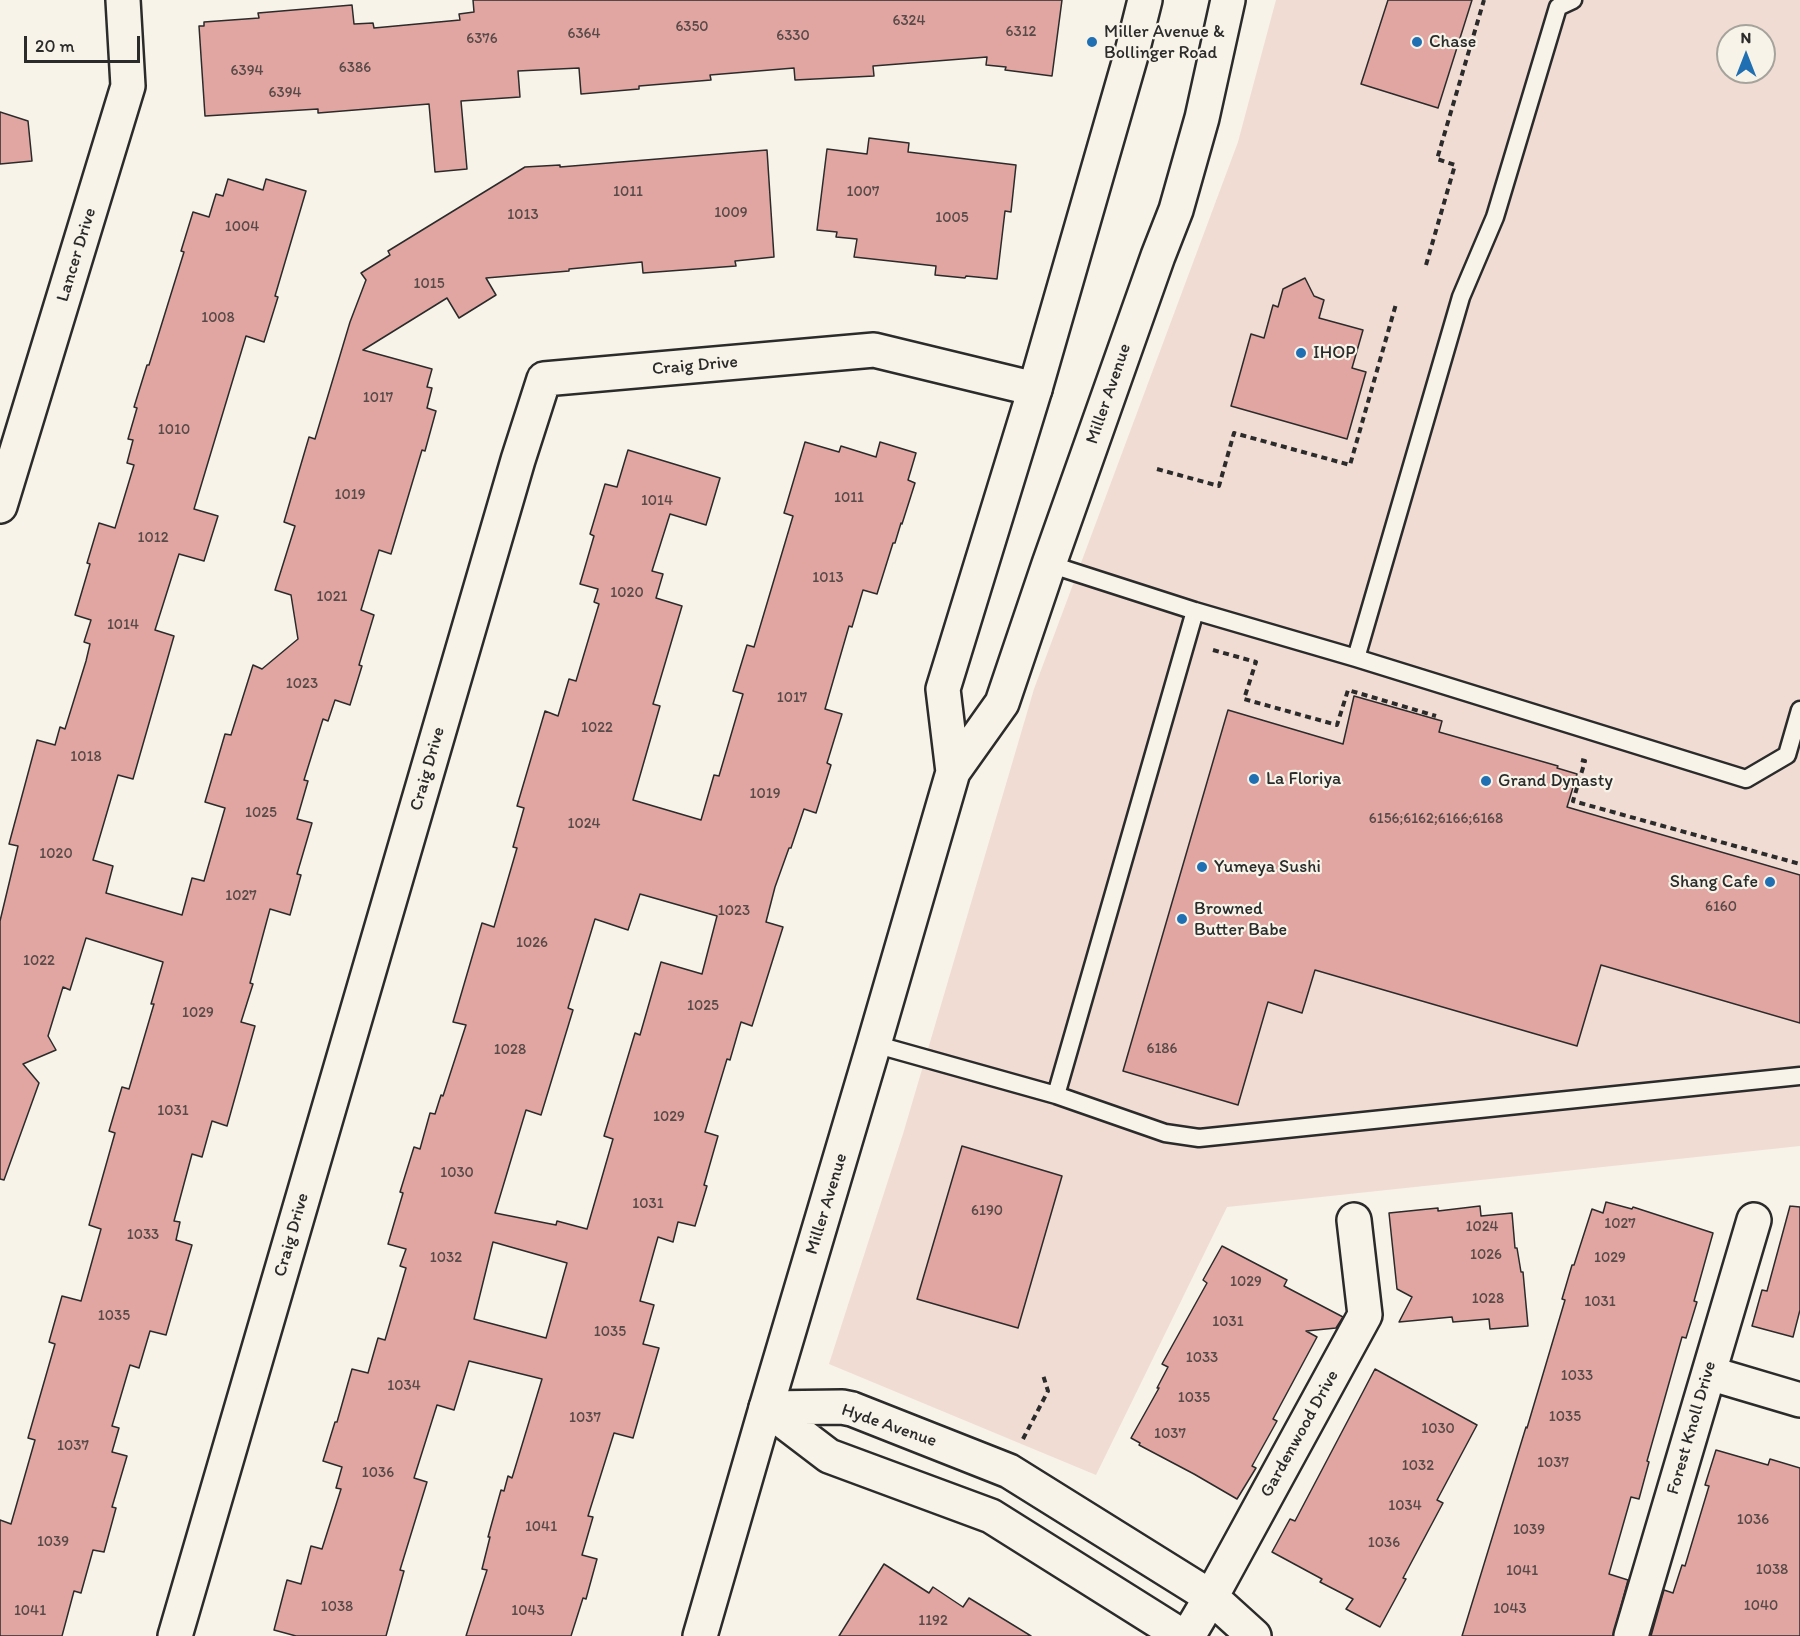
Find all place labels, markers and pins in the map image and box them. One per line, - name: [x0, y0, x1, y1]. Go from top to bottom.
- place label: Miller Avenue & Bollinger Road: [1104, 21, 1225, 63]
- place label: Chase: [1429, 31, 1476, 53]
- marker: Miller Avenue & Bollinger Road: [1085, 35, 1099, 49]
- marker: Chase: [1410, 35, 1424, 49]
- place label: IHOP: [1313, 342, 1355, 364]
- marker: IHOP: [1294, 346, 1308, 360]
- place label: La Floriya: [1266, 768, 1341, 790]
- place label: Grand Dynasty: [1498, 770, 1613, 792]
- marker: La Floriya: [1247, 772, 1261, 786]
- marker: Grand Dynasty: [1479, 774, 1493, 788]
- place label: Yumeya Sushi: [1214, 856, 1321, 878]
- marker: Yumeya Sushi: [1195, 860, 1209, 874]
- place label: Shang Cafe: [1670, 871, 1758, 893]
- marker: Shang Cafe: [1763, 875, 1777, 889]
- place label: Browned Butter Babe: [1194, 898, 1287, 940]
- marker: Browned Butter Babe: [1175, 912, 1189, 926]

